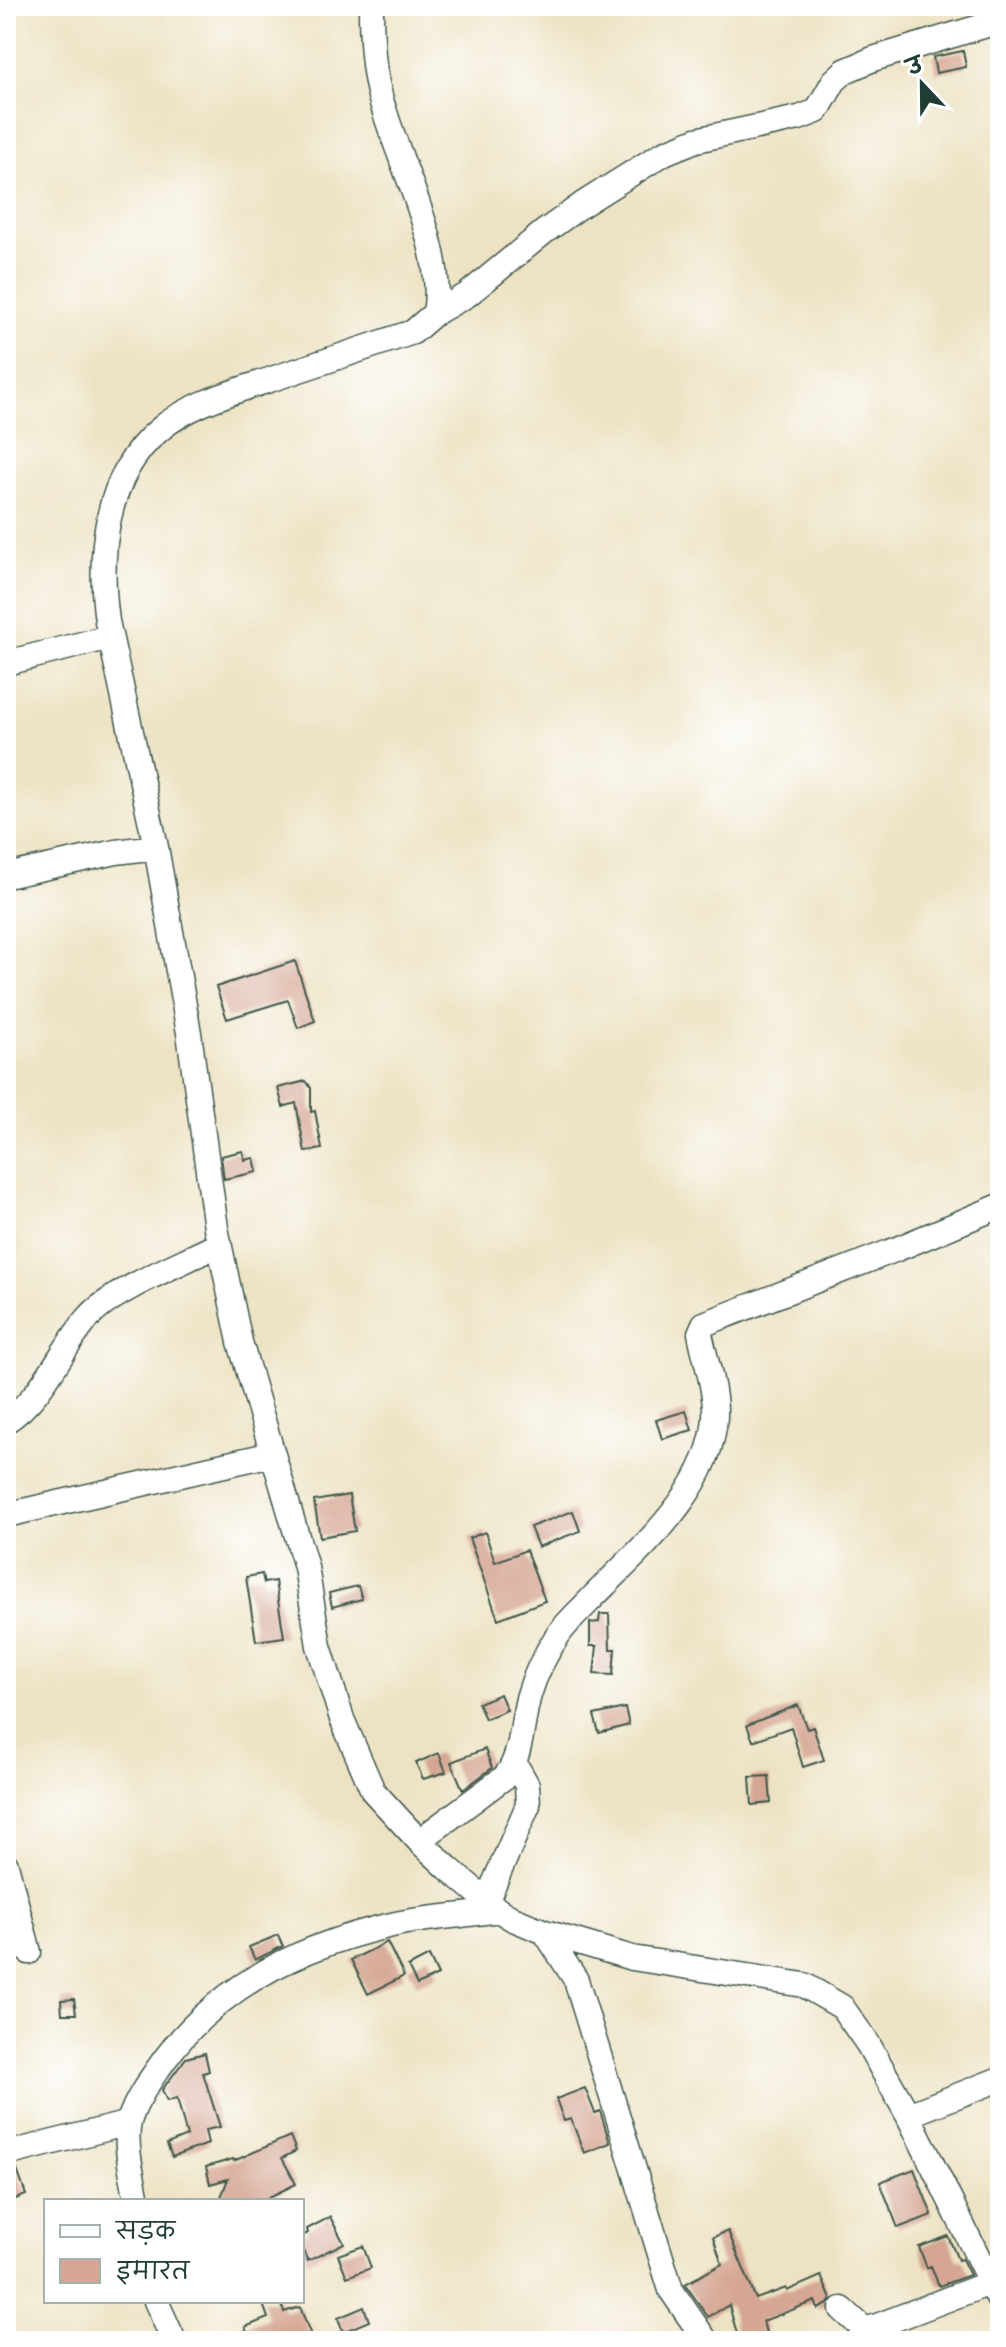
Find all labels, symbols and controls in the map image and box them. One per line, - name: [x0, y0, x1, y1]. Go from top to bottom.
- north arrow: [882, 44, 962, 124]
- text: उ: [901, 51, 929, 84]
- legend: [44, 2199, 304, 2303]
- text: सड़क: [114, 2217, 177, 2248]
- text: इमारत: [116, 2257, 191, 2288]

